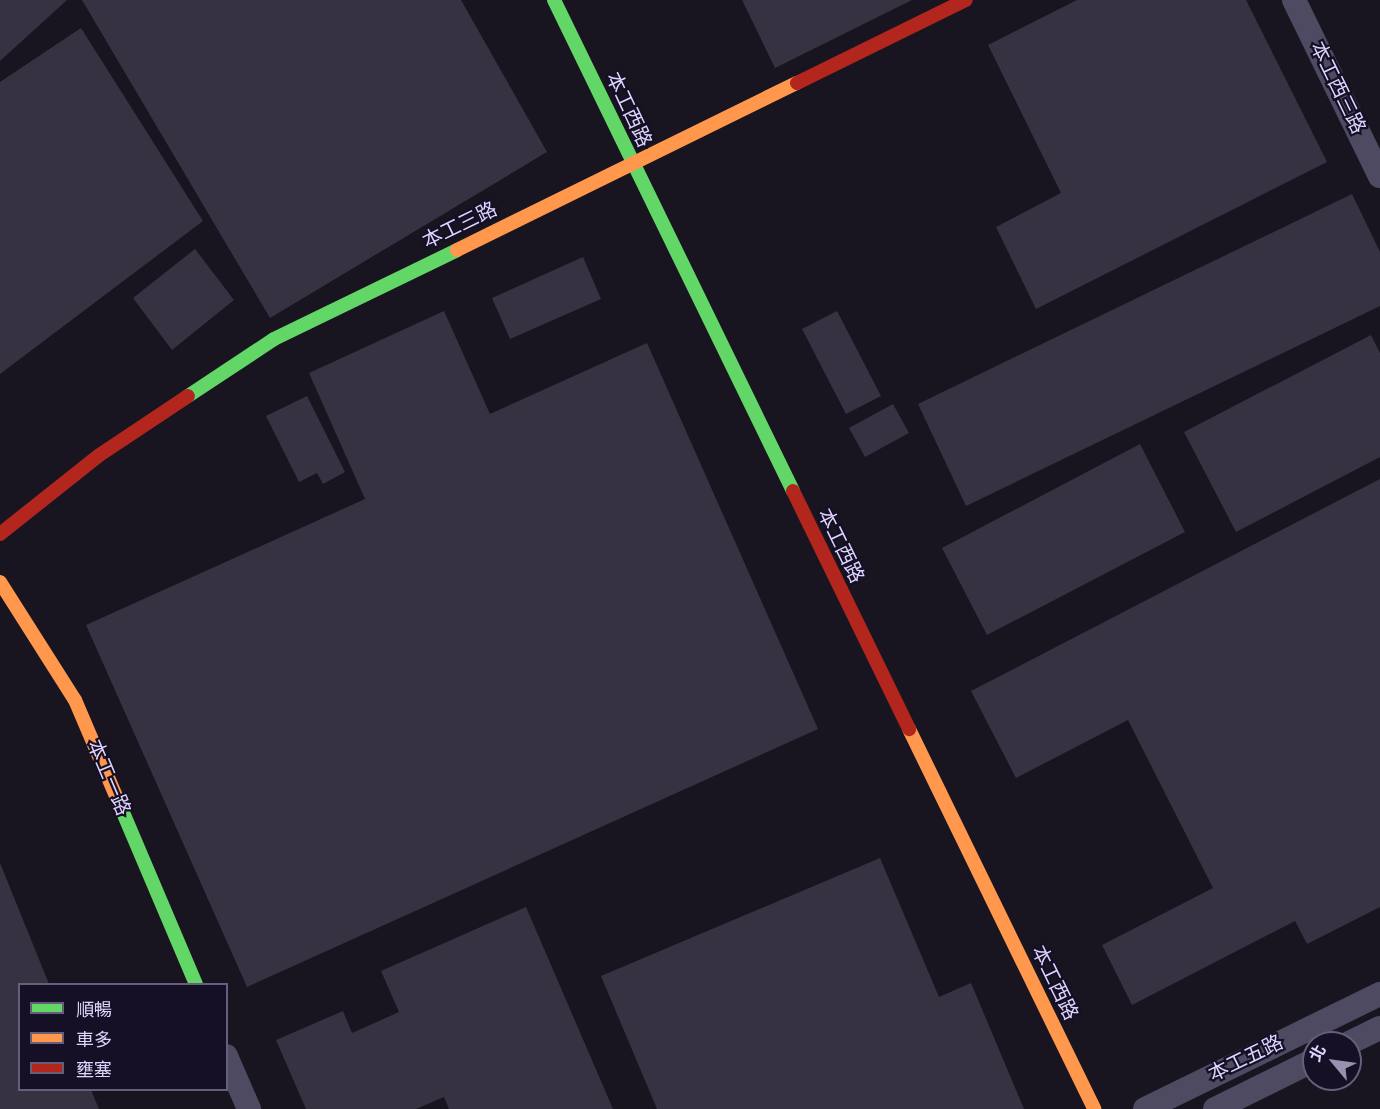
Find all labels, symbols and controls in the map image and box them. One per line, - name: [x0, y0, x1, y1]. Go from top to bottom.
- street label: 本工西三路: [1304, 38, 1370, 138]
- street label: 本工西路: [600, 69, 656, 151]
- street label: 本工三路: [419, 198, 501, 254]
- street label: 本工西路: [812, 505, 868, 587]
- street label: 本工一路: [81, 736, 135, 820]
- street label: 本工西路: [1026, 942, 1082, 1024]
- legend: [18, 983, 228, 1091]
- text: 順暢: [76, 999, 112, 1021]
- text: 車多: [76, 1029, 112, 1051]
- street label: 本工五路: [1205, 1031, 1287, 1087]
- north arrow: [1302, 1031, 1362, 1091]
- text: 北: [1305, 1041, 1331, 1065]
- text: 壅塞: [76, 1059, 112, 1081]

